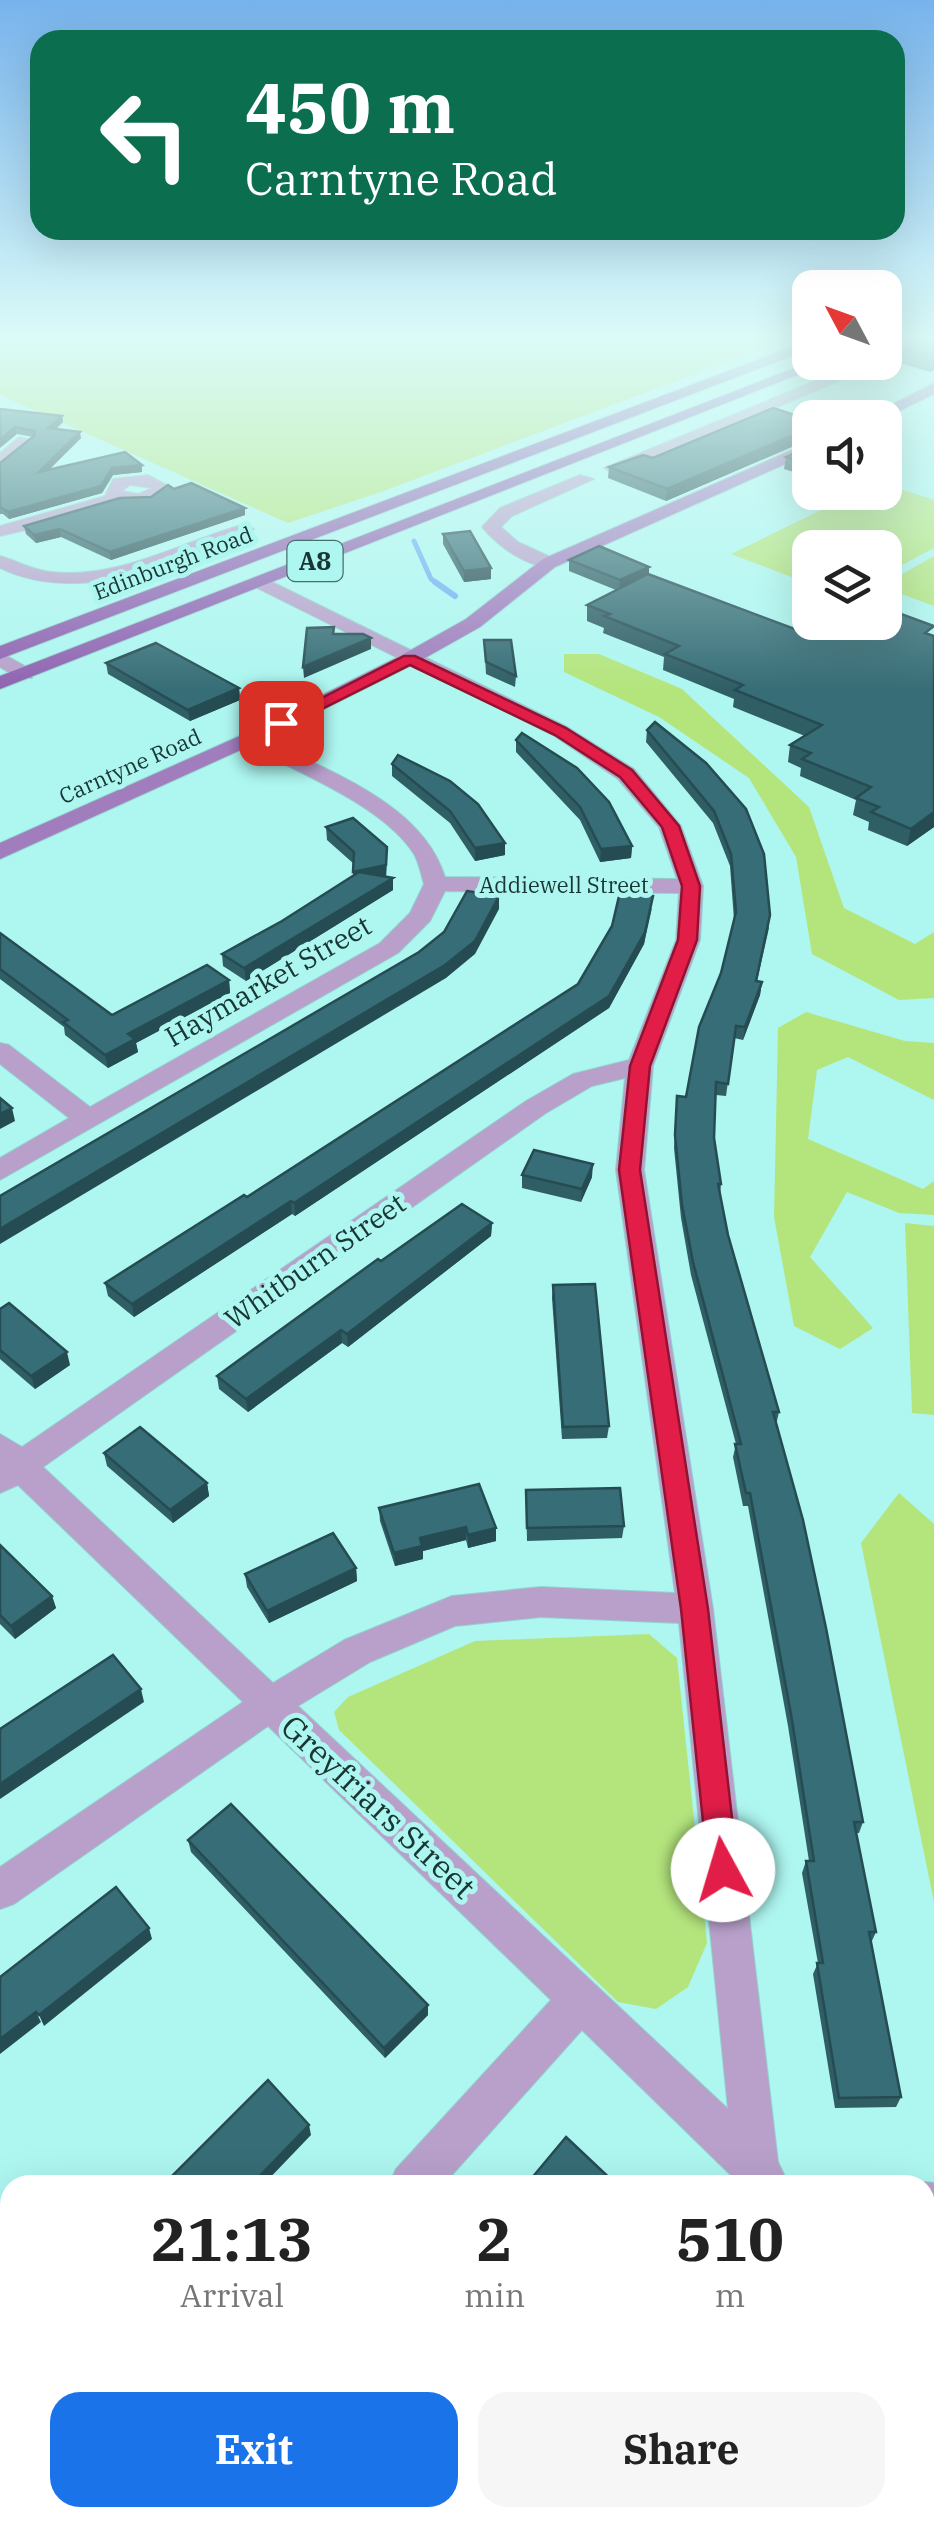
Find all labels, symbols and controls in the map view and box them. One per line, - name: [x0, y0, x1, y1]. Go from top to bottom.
- text: 450 m: [245, 61, 455, 152]
- icon: left: [80, 70, 210, 200]
- text: Carntyne Road: [245, 149, 558, 207]
- north arrow: [792, 270, 902, 380]
- map controls: [792, 270, 902, 640]
- button: sound: [792, 400, 902, 510]
- street label: Edinburgh Road: [89, 519, 256, 606]
- button: layers: [792, 530, 902, 640]
- road number: A8: [288, 541, 342, 581]
- pin: [239, 681, 324, 766]
- icon: arrive: [254, 696, 309, 751]
- street label: Carntyne Road: [54, 721, 206, 810]
- street label: Addiewell Street: [479, 870, 649, 899]
- street label: Haymarket Street: [158, 906, 378, 1055]
- street label: Whitburn Street: [217, 1184, 413, 1337]
- street label: Greyfriars Street: [273, 1705, 485, 1907]
- position arrow: [671, 1818, 775, 1922]
- text: 21:13: [151, 2199, 313, 2278]
- text: 2: [477, 2199, 513, 2278]
- text: 510: [676, 2199, 784, 2278]
- text: Arrival: [180, 2274, 284, 2316]
- text: min: [464, 2274, 525, 2316]
- text: m: [715, 2274, 745, 2316]
- button: Exit: [50, 2392, 458, 2507]
- button: Share: [478, 2392, 885, 2507]

